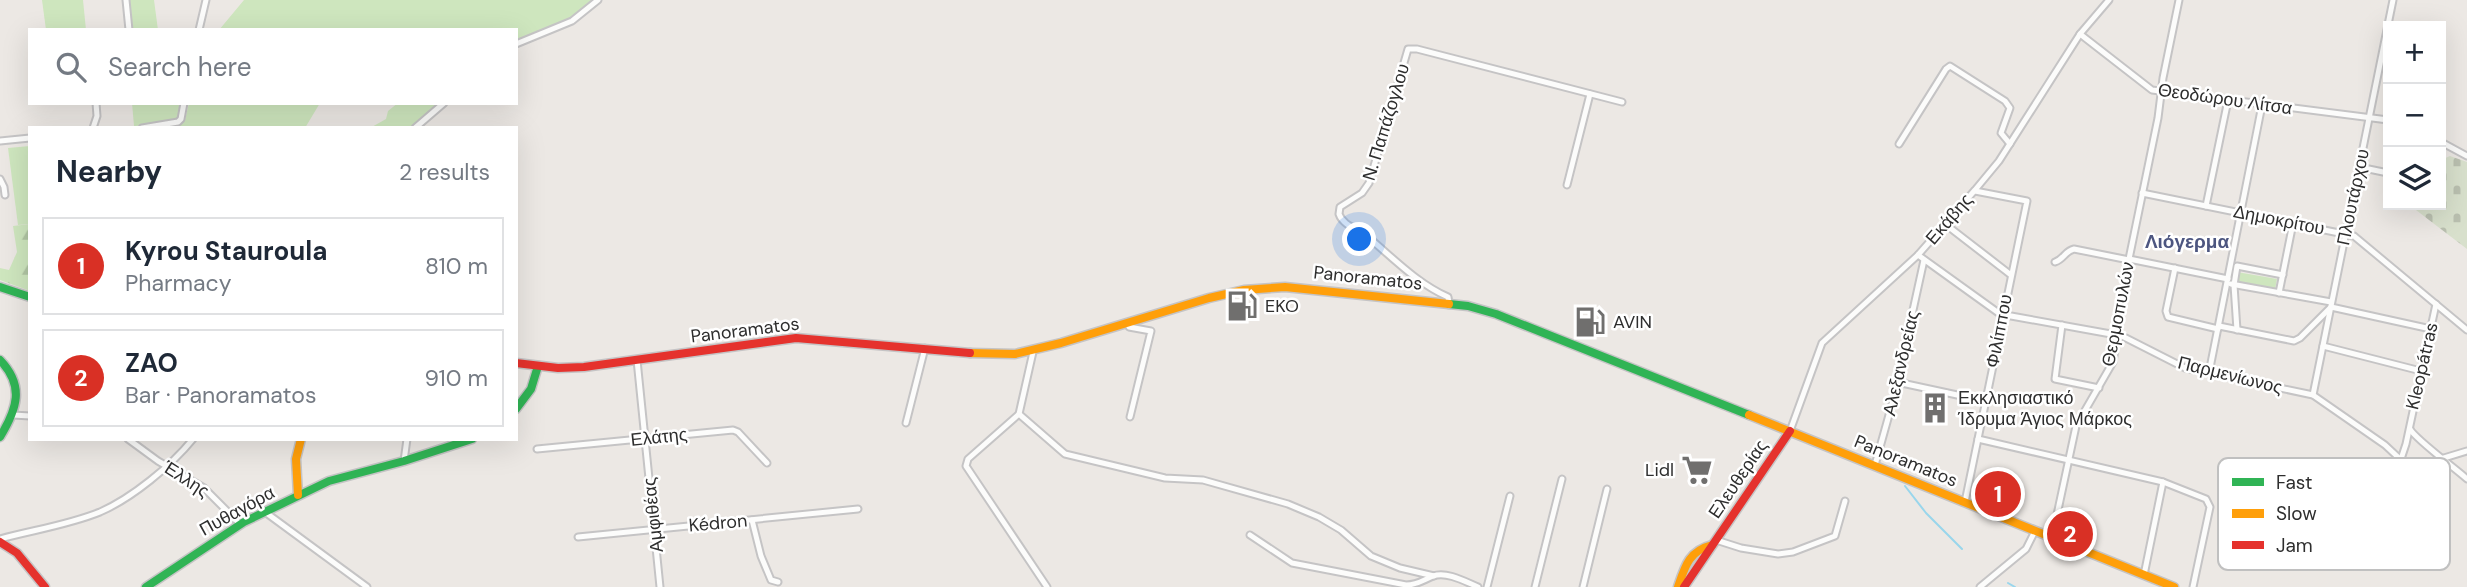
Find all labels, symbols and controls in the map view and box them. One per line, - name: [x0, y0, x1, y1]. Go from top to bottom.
- map controls: [2383, 21, 2446, 210]
- button: +: [2383, 21, 2446, 84]
- search box: [28, 28, 518, 105]
- icon: search: [52, 48, 90, 86]
- text: Search here: [108, 50, 251, 84]
- street label: Ν. Παπάζογλου: [1357, 61, 1415, 183]
- street label: Θεοδώρου Λίτσα: [2156, 78, 2294, 120]
- button: −: [2383, 84, 2446, 147]
- street label: Πλουτάρχου: [2331, 147, 2375, 247]
- button: layers: [2383, 147, 2446, 210]
- text: Nearby: [56, 152, 162, 191]
- text: 2 results: [399, 157, 490, 187]
- street label: Εκάβης: [1920, 188, 1978, 250]
- street label: Δημοκρίτου: [2231, 199, 2327, 241]
- your location: [1342, 222, 1376, 256]
- district label: Λιόγερμα: [2145, 229, 2229, 254]
- text: Kyrou Stauroula: [125, 234, 328, 268]
- text: 1: [77, 251, 85, 281]
- text: 810 m: [425, 251, 488, 281]
- street label: Panoramatos: [1312, 260, 1424, 296]
- street label: Θερμοπυλών: [2096, 260, 2140, 368]
- text: Pharmacy: [125, 268, 232, 298]
- fuel station icon: EKO: [1225, 289, 1259, 323]
- street label: Φιλίππου: [1980, 292, 2018, 370]
- place label: EKO: [1265, 294, 1299, 318]
- fuel station icon: AVIN: [1573, 305, 1607, 339]
- street label: Αλεξανδρείας: [1877, 308, 1925, 418]
- place label: AVIN: [1613, 310, 1652, 334]
- street label: Panoramatos: [689, 311, 801, 349]
- street label: Kleopátras: [2400, 320, 2444, 412]
- text: ZAO: [125, 346, 178, 380]
- street label: Παρμενίωνος: [2175, 350, 2285, 400]
- text: 2: [74, 363, 88, 393]
- text: 910 m: [424, 363, 488, 393]
- text: Bar · Panoramatos: [125, 380, 316, 410]
- place label: Εκκλησιαστικό Ίδρυμα Άγιος Μάρκος: [1957, 386, 2132, 431]
- building icon: Εκκλησιαστικό Ίδρυμα Άγιος Μάρκος: [1918, 391, 1952, 425]
- street label: Ελάτης: [629, 422, 689, 452]
- street label: Panoramatos: [1851, 429, 1961, 493]
- street label: Ελευθερίας: [1703, 435, 1773, 523]
- supermarket icon: Lidl: [1680, 453, 1714, 487]
- street label: Έλλης: [157, 455, 214, 503]
- place label: Lidl: [1645, 458, 1674, 482]
- legend: [2218, 458, 2450, 570]
- pin: 1: [1975, 468, 2021, 520]
- text: Fast: [2276, 470, 2312, 495]
- street label: Αμφιθέας: [637, 476, 669, 554]
- street label: Πυθαγόρα: [195, 480, 279, 542]
- text: Slow: [2276, 501, 2317, 526]
- street label: Kédron: [688, 508, 748, 538]
- pin: 2: [2047, 508, 2093, 560]
- text: Jam: [2276, 533, 2313, 558]

